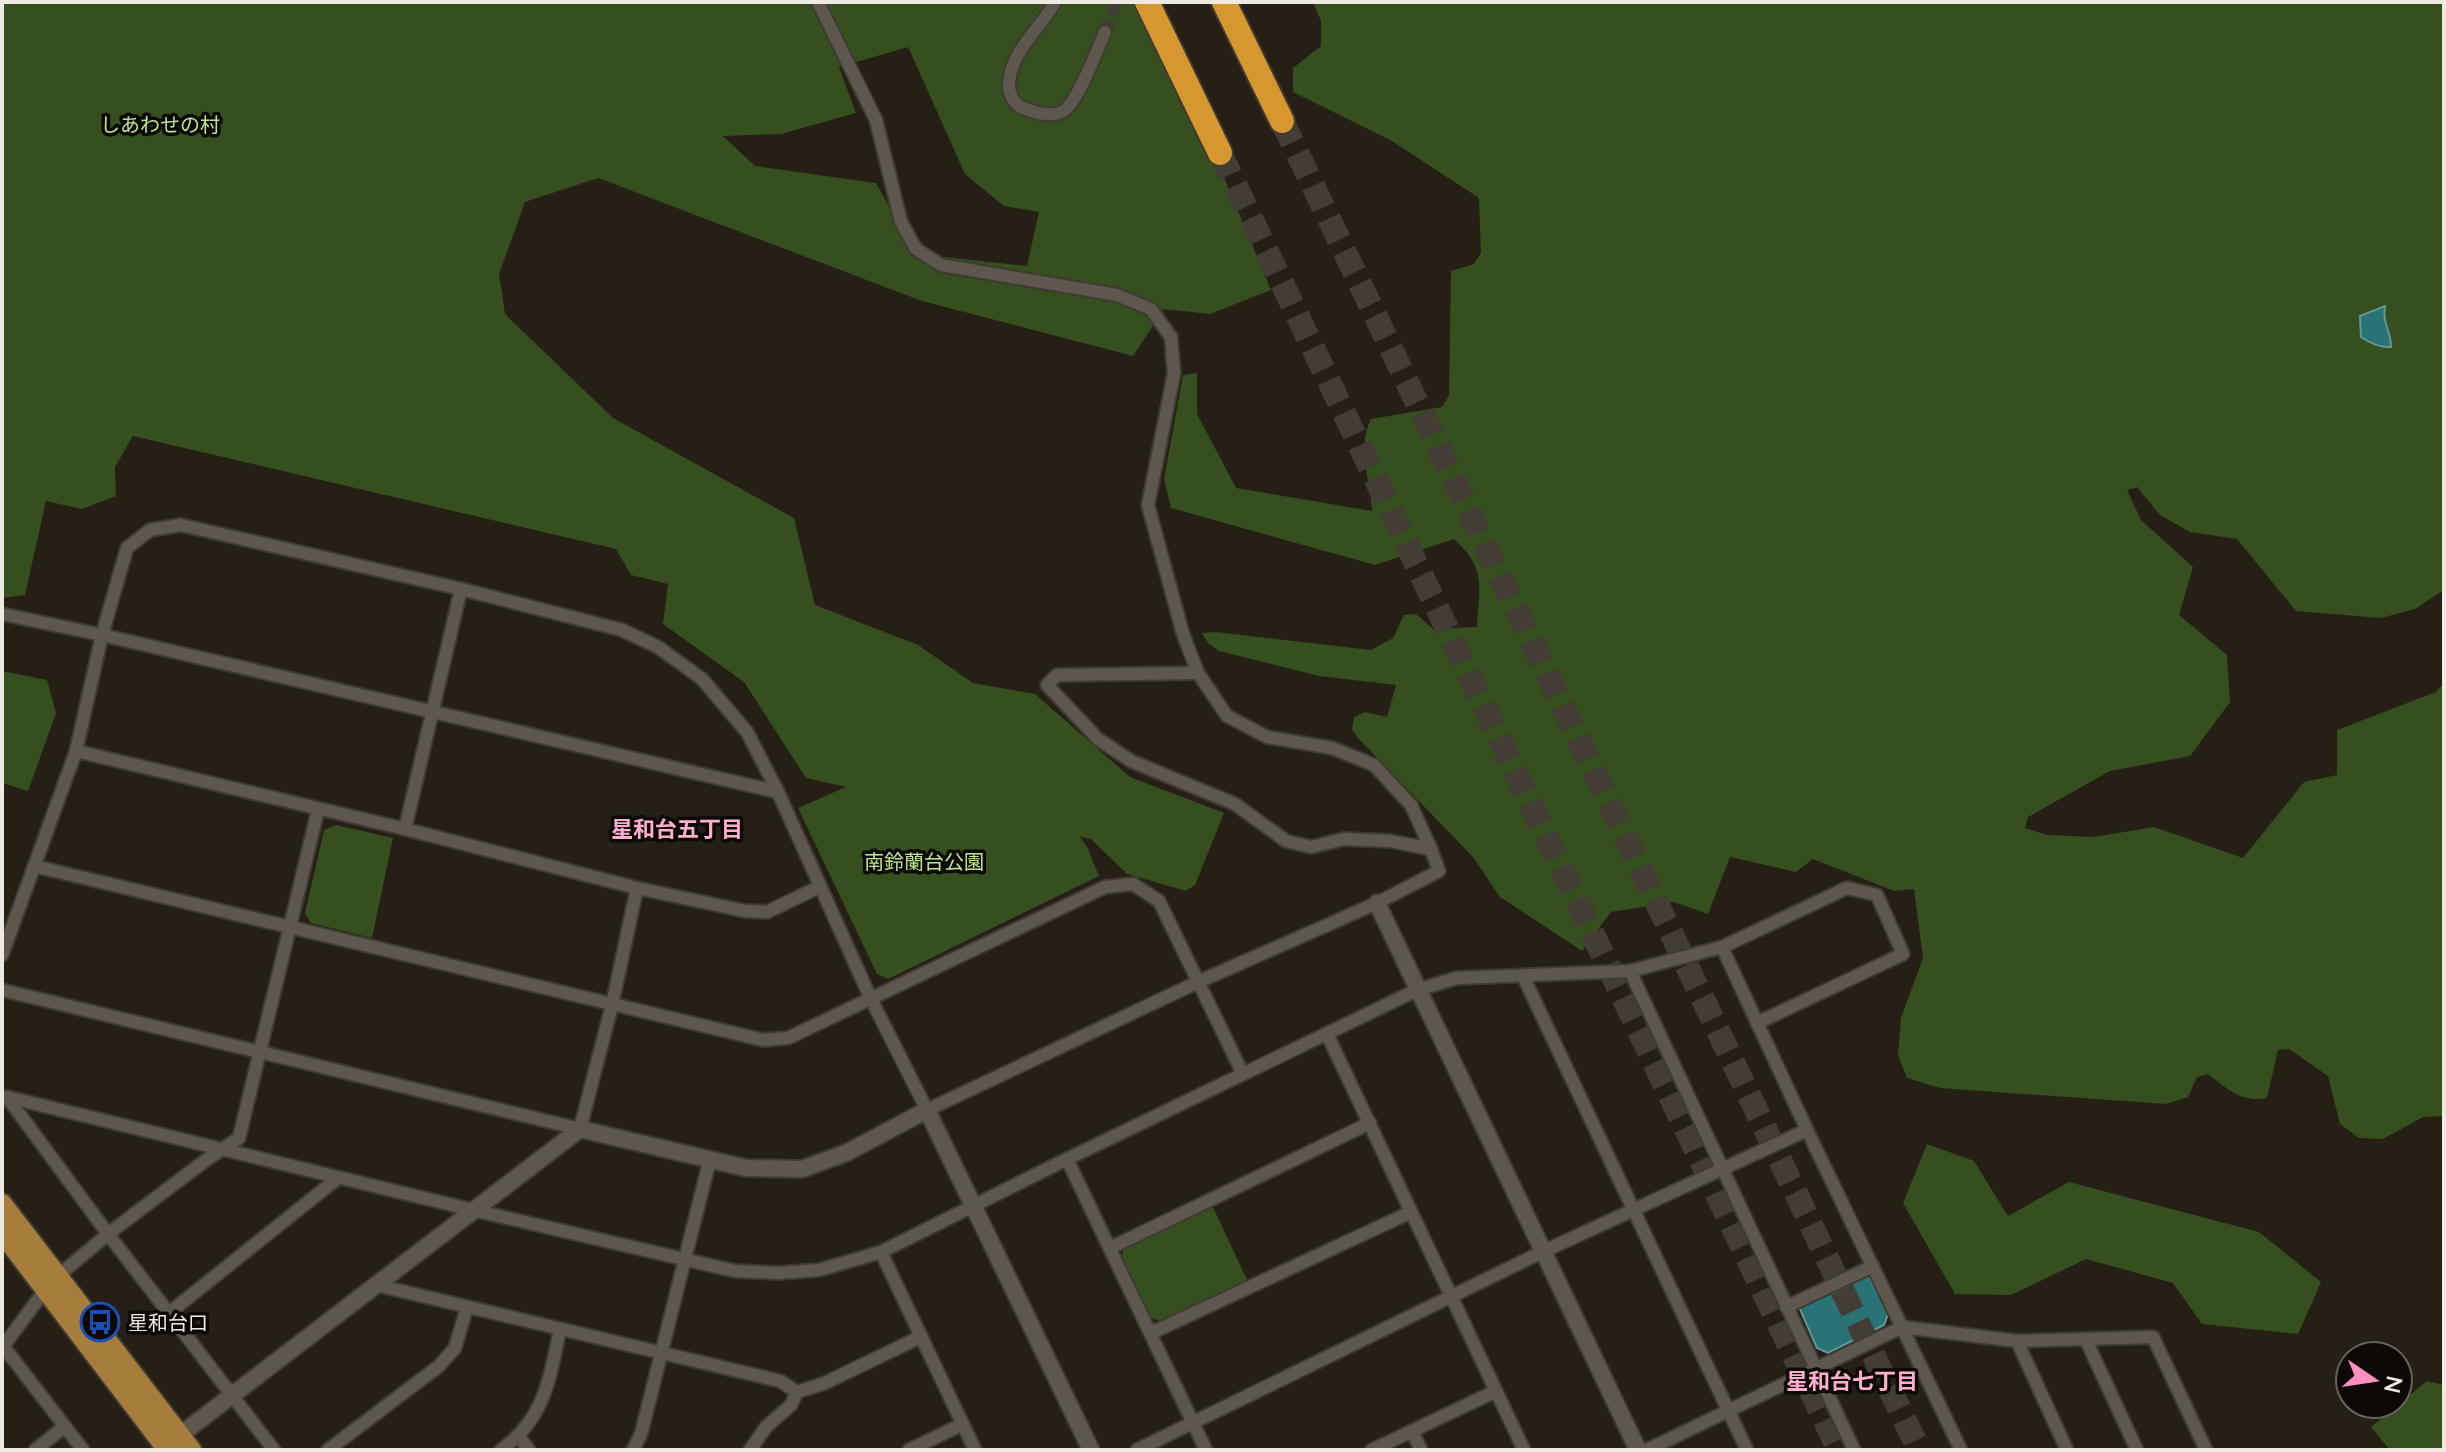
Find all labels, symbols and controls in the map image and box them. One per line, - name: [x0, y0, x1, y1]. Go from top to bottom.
- park label: しあわせの村: [100, 112, 220, 136]
- district label: 星和台五丁目: [611, 815, 743, 842]
- park label: 南鈴蘭台公園: [864, 849, 984, 873]
- bus stop icon: 星和台口: [79, 1301, 121, 1343]
- place label: 星和台口: [128, 1310, 208, 1334]
- north arrow: [2334, 1340, 2414, 1420]
- district label: 星和台七丁目: [1786, 1367, 1918, 1394]
- text: N: [2379, 1373, 2409, 1396]

